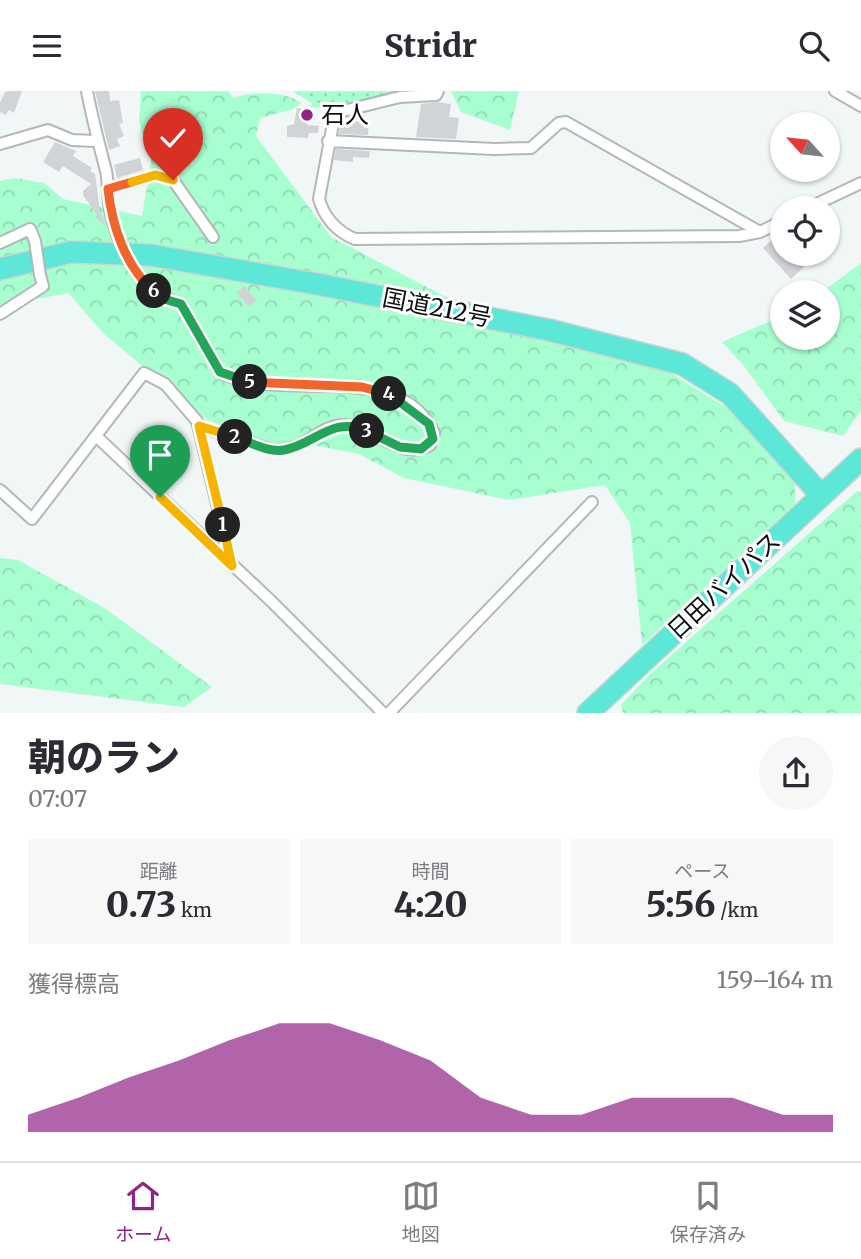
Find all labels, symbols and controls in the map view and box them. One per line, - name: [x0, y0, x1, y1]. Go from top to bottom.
- text: Stridr: [384, 26, 477, 66]
- icon: menu: [28, 27, 66, 65]
- icon: search: [795, 27, 833, 65]
- place label: 石人: [321, 99, 369, 130]
- marker: 石人: [299, 107, 315, 123]
- pin: [143, 108, 203, 180]
- north arrow: [770, 112, 840, 182]
- map controls: [770, 112, 840, 350]
- icon: check: [154, 119, 192, 157]
- button: locate: [770, 196, 840, 266]
- pin: 6: [136, 273, 172, 309]
- text: 6: [148, 278, 159, 302]
- button: layers: [770, 280, 840, 350]
- street label: 国道212号: [380, 282, 494, 333]
- pin: 5: [232, 365, 268, 399]
- text: 5: [244, 369, 255, 393]
- pin: 4: [372, 377, 406, 411]
- text: 4: [382, 381, 395, 405]
- pin: 3: [350, 413, 384, 449]
- text: 3: [361, 418, 372, 442]
- pin: 2: [218, 419, 252, 455]
- text: 2: [229, 424, 240, 448]
- pin: [130, 425, 190, 497]
- icon: arrive: [141, 436, 179, 474]
- pin: 1: [206, 507, 241, 543]
- text: 1: [218, 512, 227, 536]
- street label: 日田バイパス: [661, 525, 787, 646]
- text: 朝のラン: [28, 734, 180, 781]
- button: share: [759, 736, 833, 810]
- text: 07:07: [28, 784, 87, 813]
- text: 距離: [140, 859, 178, 883]
- text: 時間: [411, 859, 450, 883]
- text: ペース: [674, 859, 730, 883]
- text: 0.73: [106, 883, 176, 927]
- text: 4:20: [393, 883, 468, 927]
- text: 5:56: [646, 883, 716, 927]
- text: km: [176, 898, 212, 922]
- text: /km: [716, 898, 758, 922]
- text: 159–164 m: [717, 965, 833, 994]
- text: 獲得標高: [28, 969, 120, 998]
- tab: ホーム: [115, 1177, 172, 1246]
- tab: 地図: [402, 1177, 440, 1246]
- tab: 保存済み: [670, 1177, 746, 1246]

